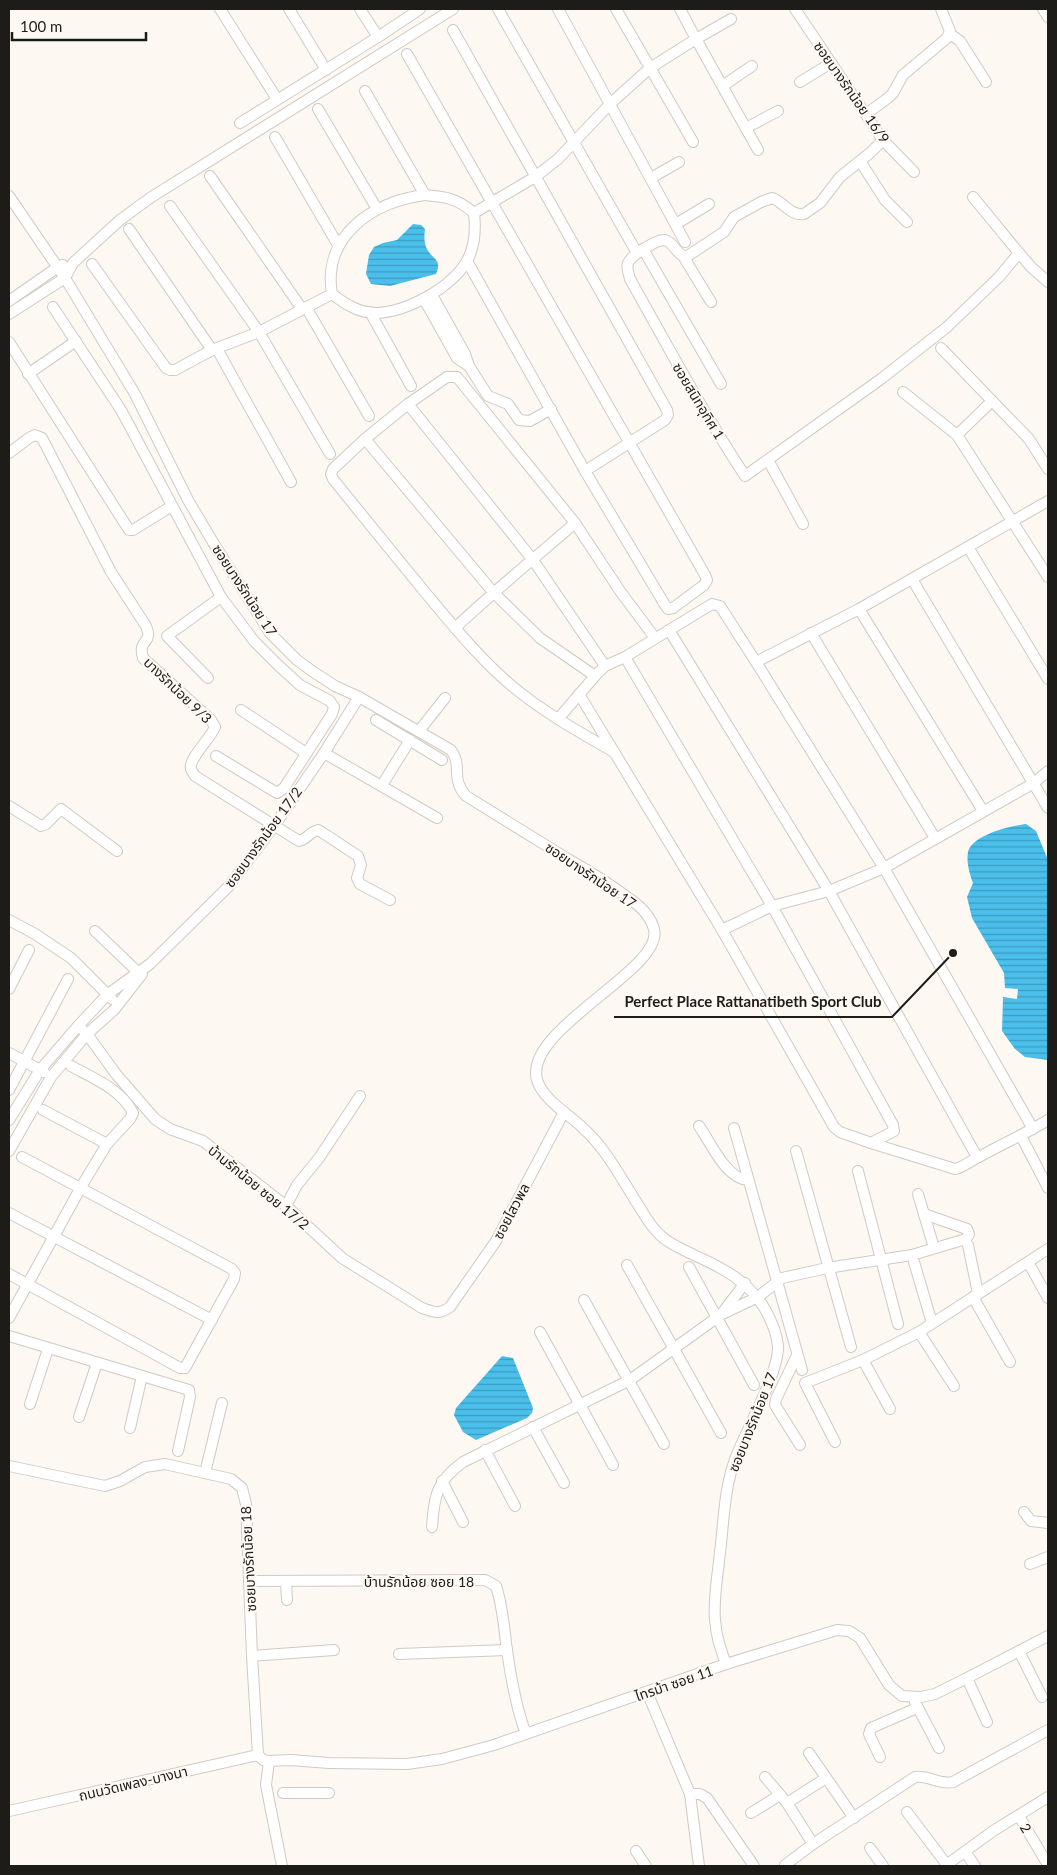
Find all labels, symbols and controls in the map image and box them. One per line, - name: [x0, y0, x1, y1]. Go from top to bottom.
- scale bar: [12, 10, 146, 42]
- text: 100 m: [20, 17, 62, 35]
- street label: ซอยบางรักน้อย 16/9: [811, 38, 893, 146]
- street label: ซอยสนิทอุทิศ 1: [669, 360, 729, 443]
- street label: ซอยบางรักน้อย 17: [209, 541, 281, 639]
- street label: บางรักน้อย 9/3: [140, 653, 216, 727]
- street label: ซอยบางรักน้อย 17/2: [221, 783, 305, 891]
- street label: ซอยบางรักน้อย 17: [542, 838, 640, 912]
- callout: Perfect Place Rattanatibeth Sport Club: [614, 987, 892, 1017]
- text: Perfect Place Rattanatibeth Sport Club: [624, 992, 882, 1010]
- street label: บ้านรักน้อย ซอย 17/2: [205, 1141, 313, 1233]
- street label: ซอยไสวพล: [489, 1180, 533, 1242]
- street label: ซอยบางรักน้อย 17: [724, 1370, 780, 1474]
- street label: ซอยบางรักน้อย 18: [237, 1506, 259, 1612]
- street label: บ้านรักน้อย ซอย 18: [364, 1573, 474, 1590]
- street label: ไทรม้า ซอย 11: [632, 1662, 715, 1705]
- street label: ถนนวัดเพลง-บางนา: [77, 1762, 189, 1804]
- street label: 2: [1017, 1820, 1035, 1836]

